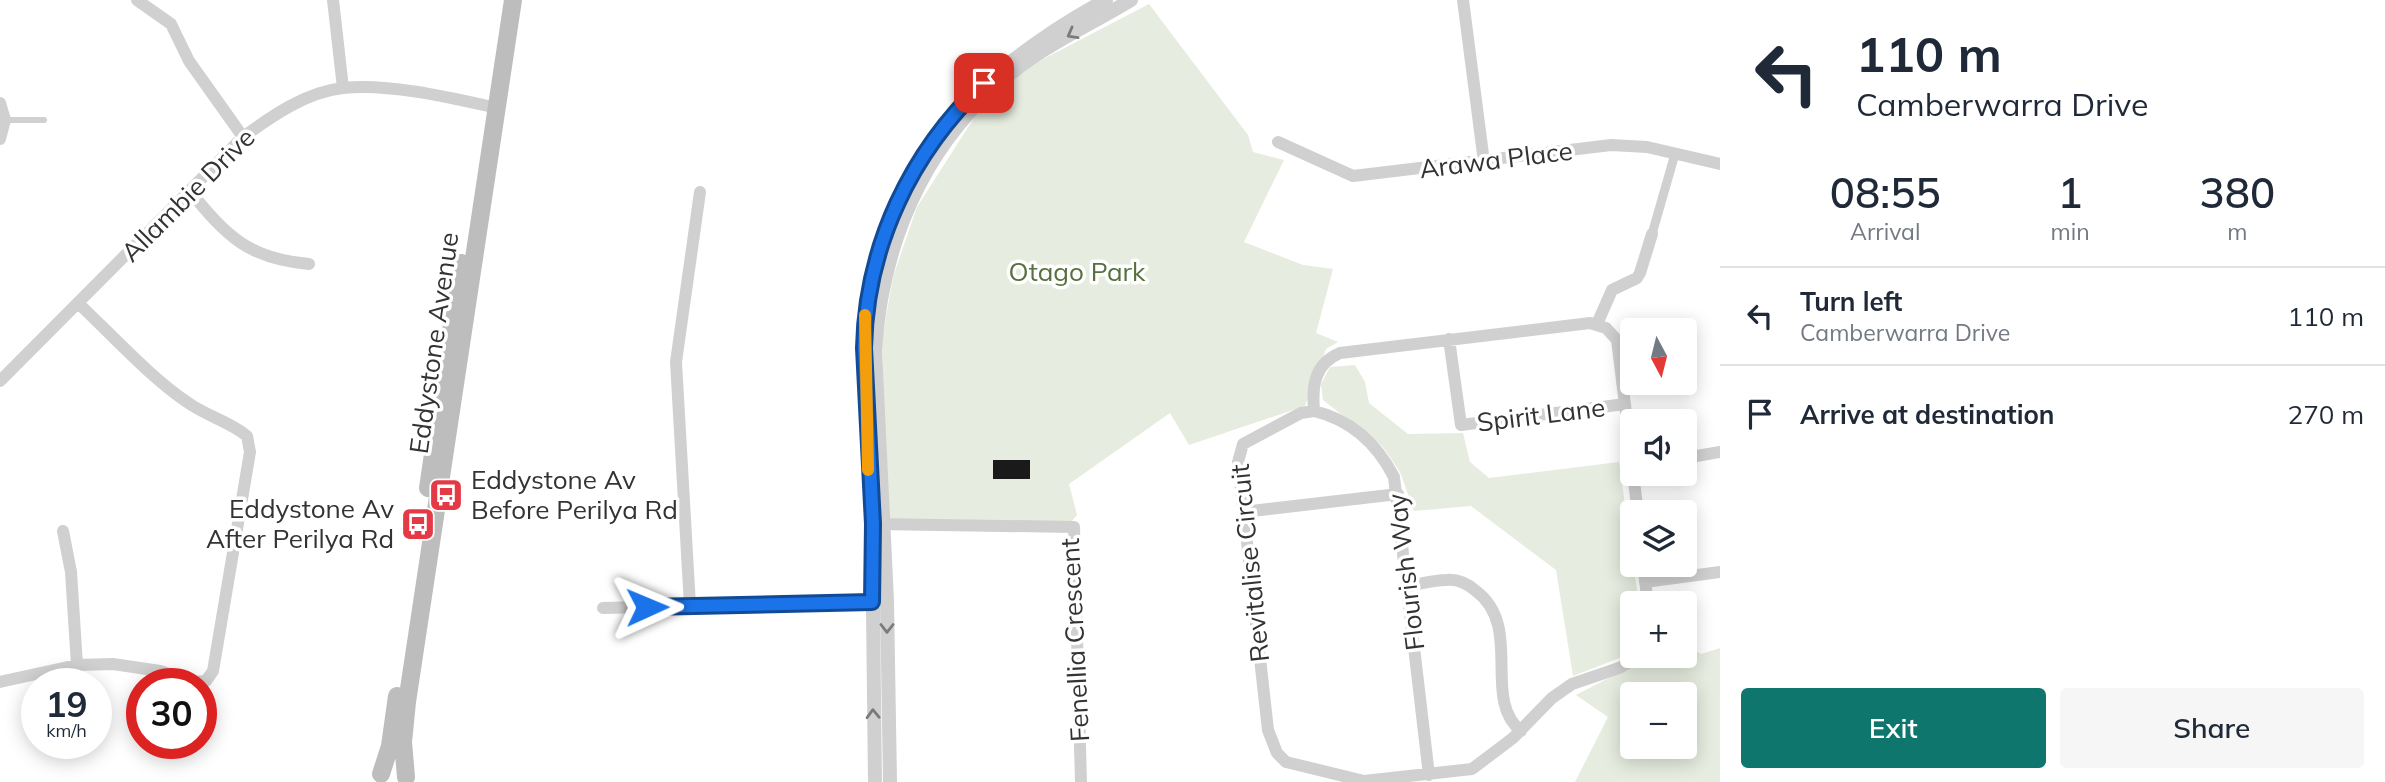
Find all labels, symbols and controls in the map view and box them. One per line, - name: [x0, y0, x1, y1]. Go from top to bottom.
- text: 110 m: [1856, 23, 2002, 84]
- one-way arrow: [1067, 26, 1079, 39]
- icon: left: [1741, 28, 1832, 119]
- pin: [954, 53, 1014, 113]
- icon: arrive: [965, 64, 1003, 102]
- text: Camberwarra Drive: [1856, 84, 2148, 124]
- street label: Allambie Drive: [114, 121, 261, 268]
- street label: Arawa Place: [1417, 134, 1574, 185]
- text: 08:55: [1830, 166, 1941, 219]
- text: 1: [2057, 166, 2083, 219]
- text: 380: [2200, 166, 2275, 219]
- text: Arrival: [1850, 217, 1920, 246]
- text: min: [2050, 217, 2090, 246]
- text: m: [2227, 217, 2247, 246]
- street label: Eddystone Avenue: [402, 230, 465, 456]
- park label: Otago Park: [1009, 255, 1146, 288]
- text: Turn left: [1800, 285, 1902, 318]
- icon: left: [1741, 297, 1779, 335]
- text: 110 m: [2288, 300, 2364, 333]
- north arrow: [1620, 318, 1698, 396]
- map controls: [1620, 318, 1697, 759]
- text: Camberwarra Drive: [1800, 318, 2010, 347]
- street label: Spirit Lane: [1475, 390, 1607, 439]
- icon: arrive: [1741, 395, 1779, 433]
- text: Arrive at destination: [1800, 398, 2055, 431]
- text: 270 m: [2288, 398, 2364, 431]
- button: sound: [1620, 409, 1697, 486]
- street label: Revitalise Circuit: [1223, 462, 1276, 664]
- place label: Eddystone Av Before Perilya Rd: [471, 463, 678, 526]
- bus stop icon: Eddystone Av Before Perilya Rd: [427, 476, 465, 514]
- place label: Eddystone Av After Perilya Rd: [206, 492, 394, 555]
- street label: Flourish Way: [1379, 492, 1432, 652]
- button: layers: [1620, 500, 1697, 577]
- bus stop icon: Eddystone Av After Perilya Rd: [399, 505, 437, 543]
- street label: Fenellia Crescent: [1053, 537, 1096, 743]
- position arrow: [610, 570, 684, 644]
- button: +: [1620, 591, 1697, 668]
- one-way arrow: [879, 623, 895, 633]
- speed limit sign: 30: [126, 668, 217, 759]
- text: 19: [45, 682, 88, 726]
- button: −: [1620, 682, 1697, 759]
- button: Exit: [1741, 688, 2046, 768]
- button: Share: [2060, 688, 2364, 768]
- one-way arrow: [866, 708, 881, 719]
- text: km/h: [46, 719, 87, 742]

